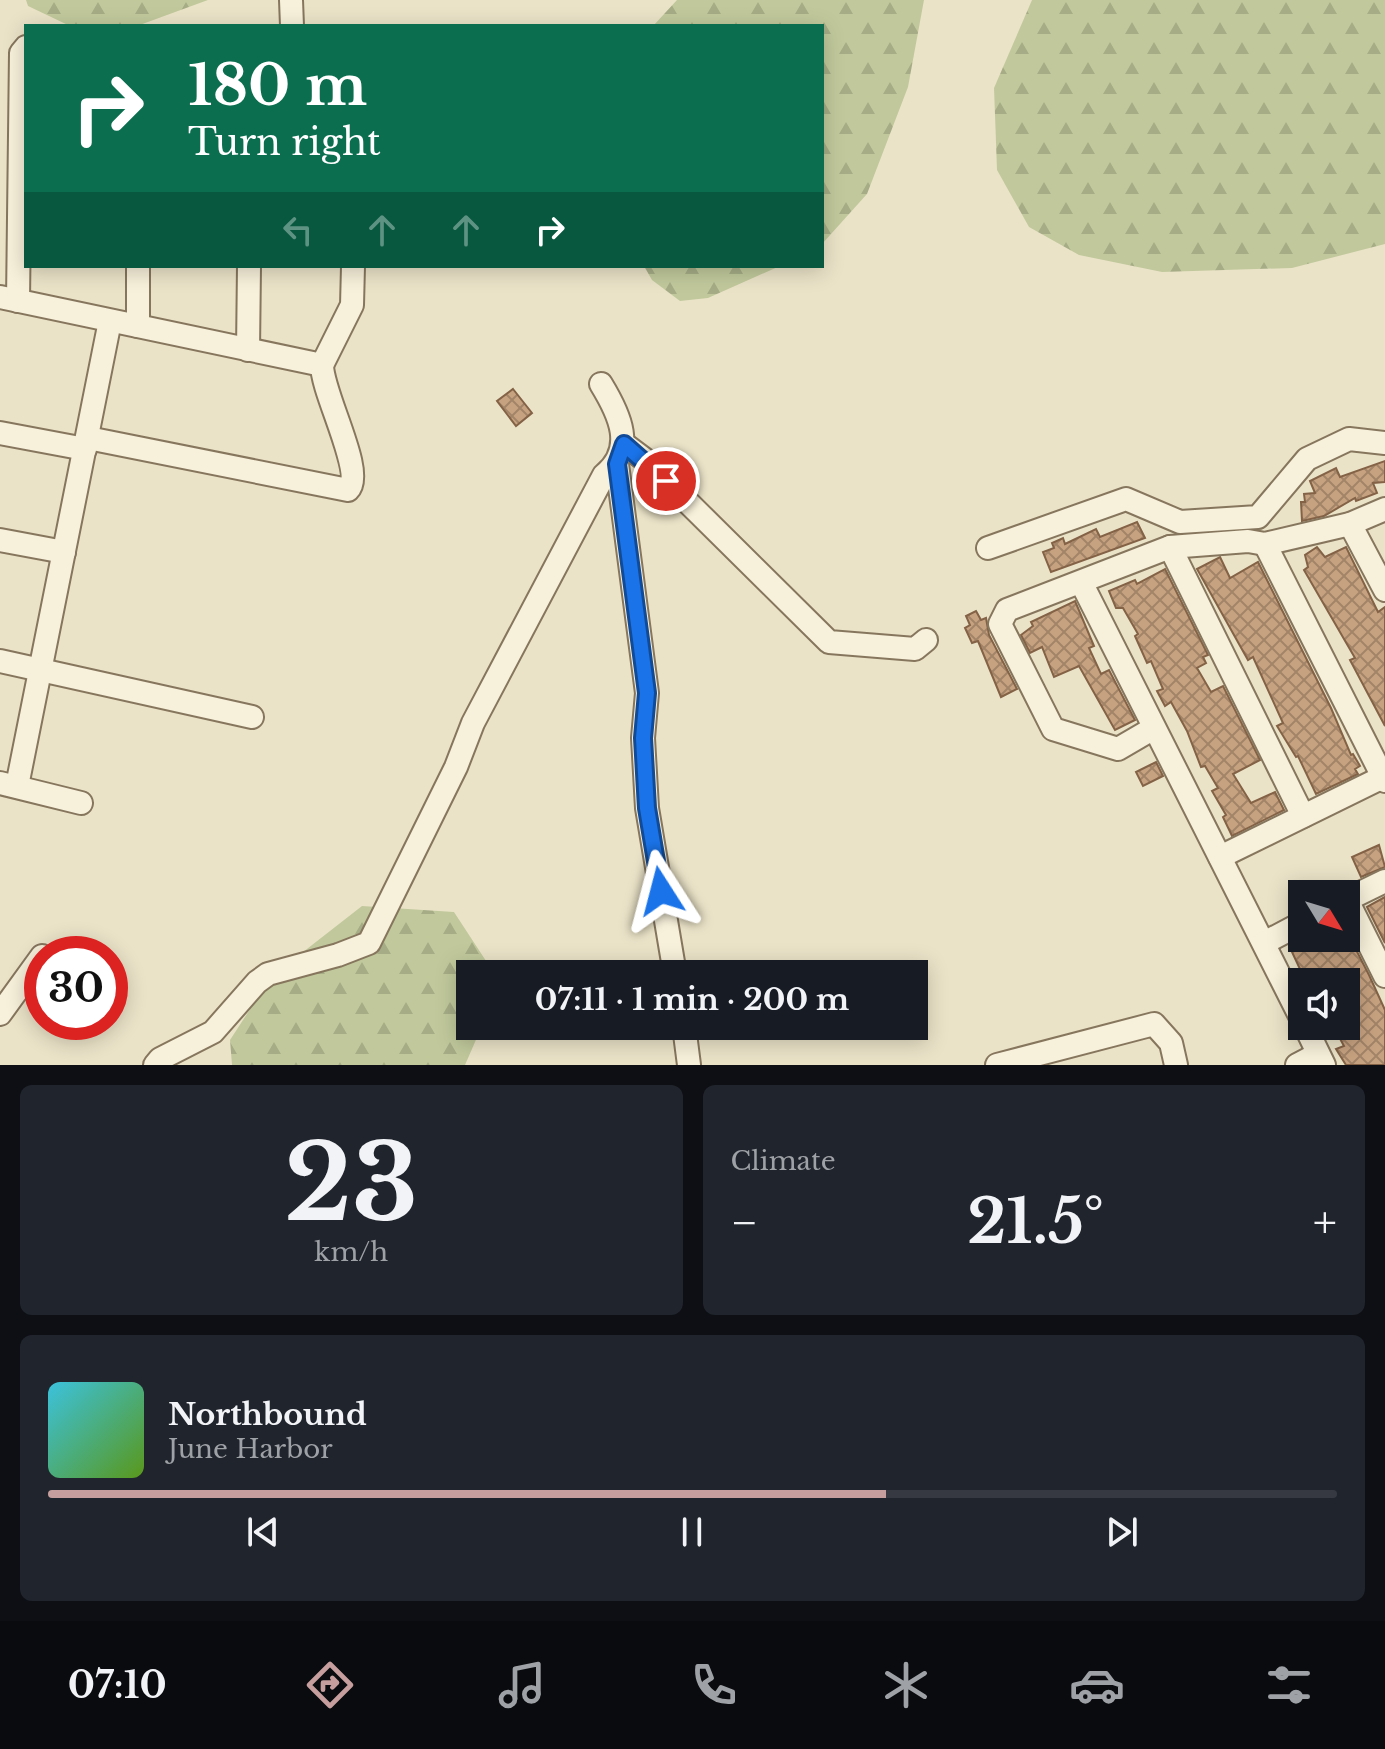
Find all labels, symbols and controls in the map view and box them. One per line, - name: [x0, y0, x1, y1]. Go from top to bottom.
- text: 180 m: [188, 51, 367, 120]
- icon: right: [56, 56, 160, 160]
- text: Turn right: [188, 120, 381, 165]
- icon: left: [276, 208, 320, 252]
- icon: ahead: [360, 208, 404, 252]
- icon: ahead: [444, 208, 488, 252]
- icon: right: [528, 208, 572, 252]
- pin: [632, 447, 700, 515]
- icon: arrive: [644, 459, 688, 503]
- position arrow: [619, 849, 703, 933]
- north arrow: [1288, 880, 1360, 952]
- map controls: [1288, 880, 1360, 1040]
- speed limit sign: 30: [24, 936, 128, 1040]
- button: sound: [1288, 968, 1360, 1040]
- text: 07:11 · 1 min · 200 m: [535, 981, 849, 1018]
- text: 23: [284, 1119, 418, 1248]
- text: Climate: [731, 1145, 836, 1177]
- text: 21.5°: [967, 1185, 1104, 1259]
- text: −: [731, 1195, 758, 1250]
- text: +: [1313, 1195, 1337, 1250]
- text: km/h: [314, 1236, 388, 1268]
- text: Northbound: [168, 1396, 367, 1433]
- text: June Harbor: [168, 1433, 333, 1465]
- icon: previous: [241, 1510, 285, 1554]
- icon: pause: [670, 1510, 714, 1554]
- icon: next: [1100, 1510, 1144, 1554]
- icon: directions: [302, 1657, 358, 1713]
- icon: music: [494, 1657, 550, 1713]
- icon: phone: [686, 1657, 742, 1713]
- icon: climate: [878, 1657, 934, 1713]
- icon: car: [1069, 1657, 1125, 1713]
- icon: filters: [1261, 1657, 1317, 1713]
- text: 07:10: [68, 1663, 167, 1708]

